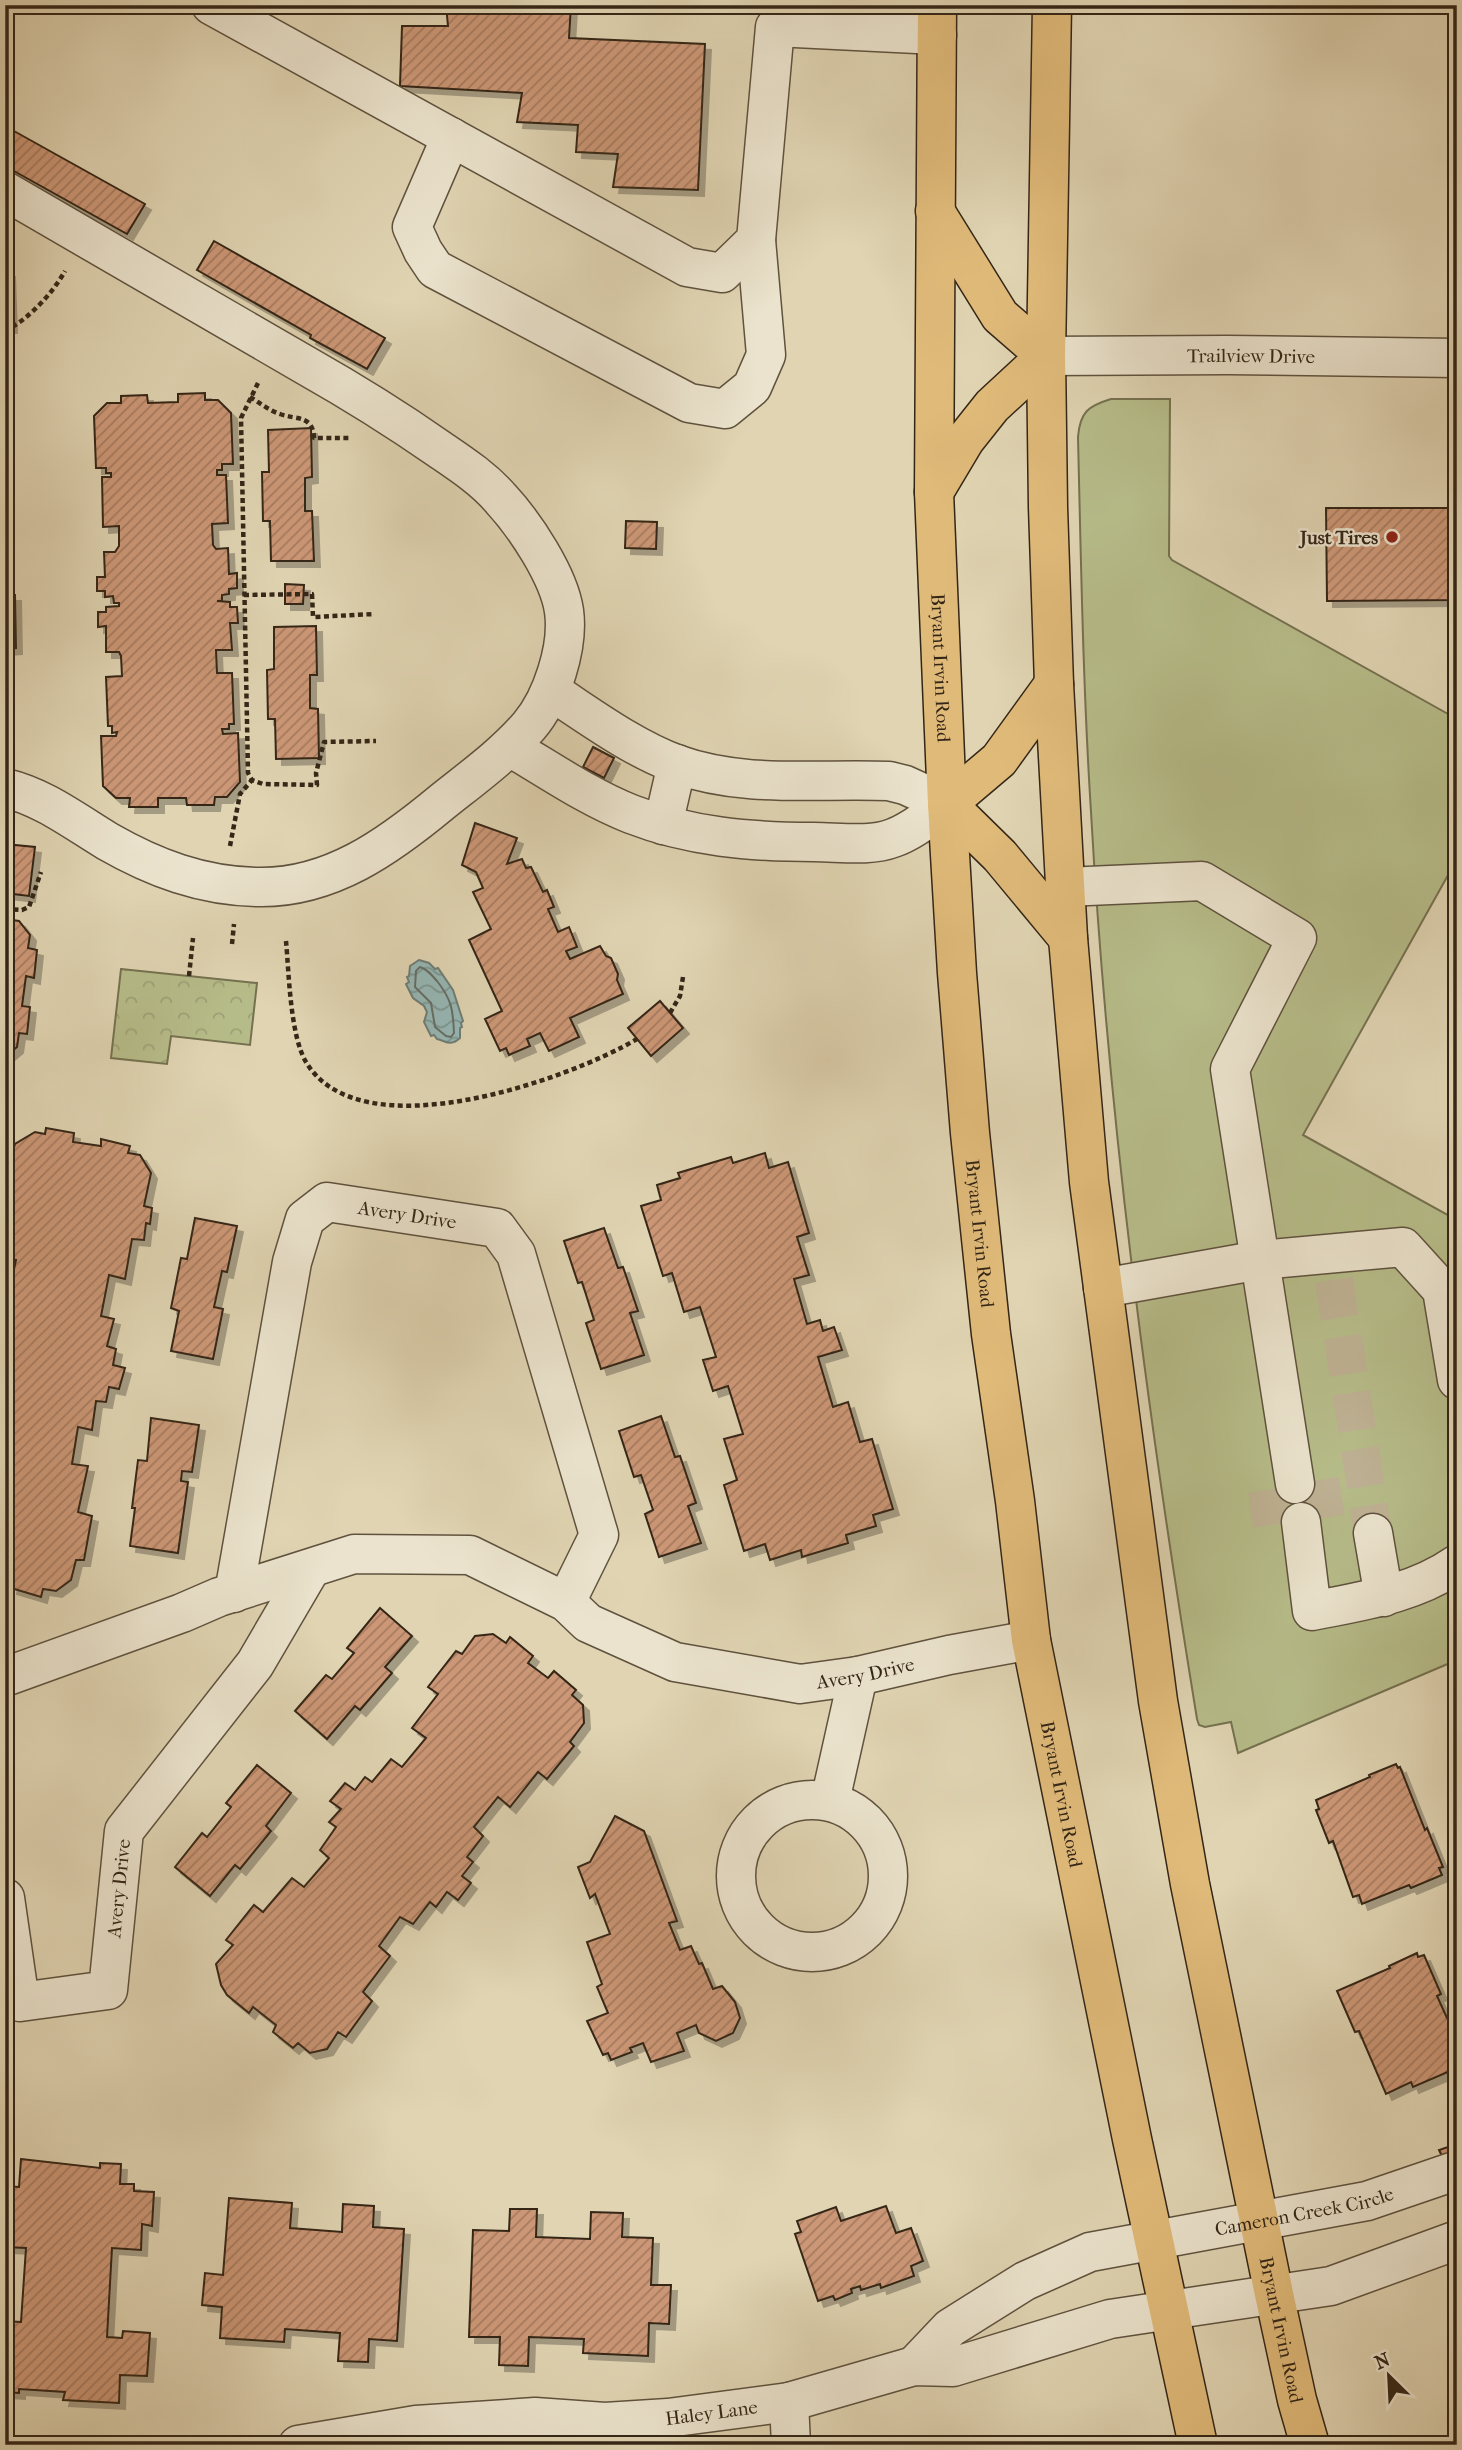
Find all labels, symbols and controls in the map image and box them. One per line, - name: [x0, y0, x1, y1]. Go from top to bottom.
- street label: Trailview Drive: [1187, 345, 1315, 368]
- place label: Just Tires: [1298, 527, 1378, 549]
- marker: Just Tires: [1384, 529, 1400, 545]
- street label: Bryant Irvin Road: [926, 593, 954, 743]
- street label: Bryant Irvin Road: [961, 1158, 998, 1309]
- street label: Avery Drive: [355, 1197, 458, 1234]
- street label: Avery Drive: [814, 1653, 917, 1694]
- street label: Bryant Irvin Road: [1036, 1719, 1087, 1870]
- street label: Avery Drive: [103, 1838, 135, 1940]
- street label: Cameron Creek Circle: [1213, 2183, 1397, 2241]
- street label: Bryant Irvin Road: [1255, 2255, 1307, 2406]
- north arrow: [1354, 2342, 1424, 2412]
- text: N: [1371, 2348, 1394, 2374]
- street label: Haley Lane: [664, 2396, 759, 2430]

